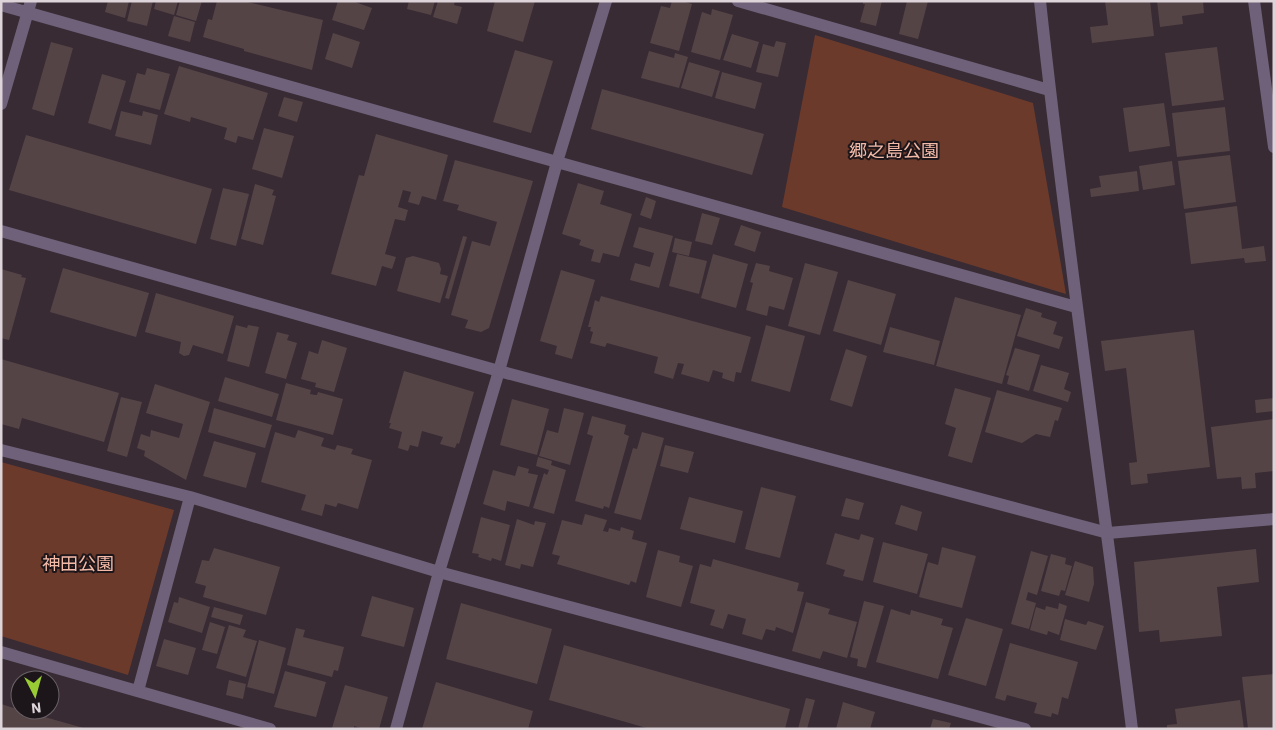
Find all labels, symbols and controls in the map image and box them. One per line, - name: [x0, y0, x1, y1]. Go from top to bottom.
- park label: 郷之島公園: [849, 139, 939, 162]
- park label: 神田公園: [42, 552, 114, 575]
- north arrow: [10, 670, 60, 720]
- text: N: [30, 698, 42, 717]

